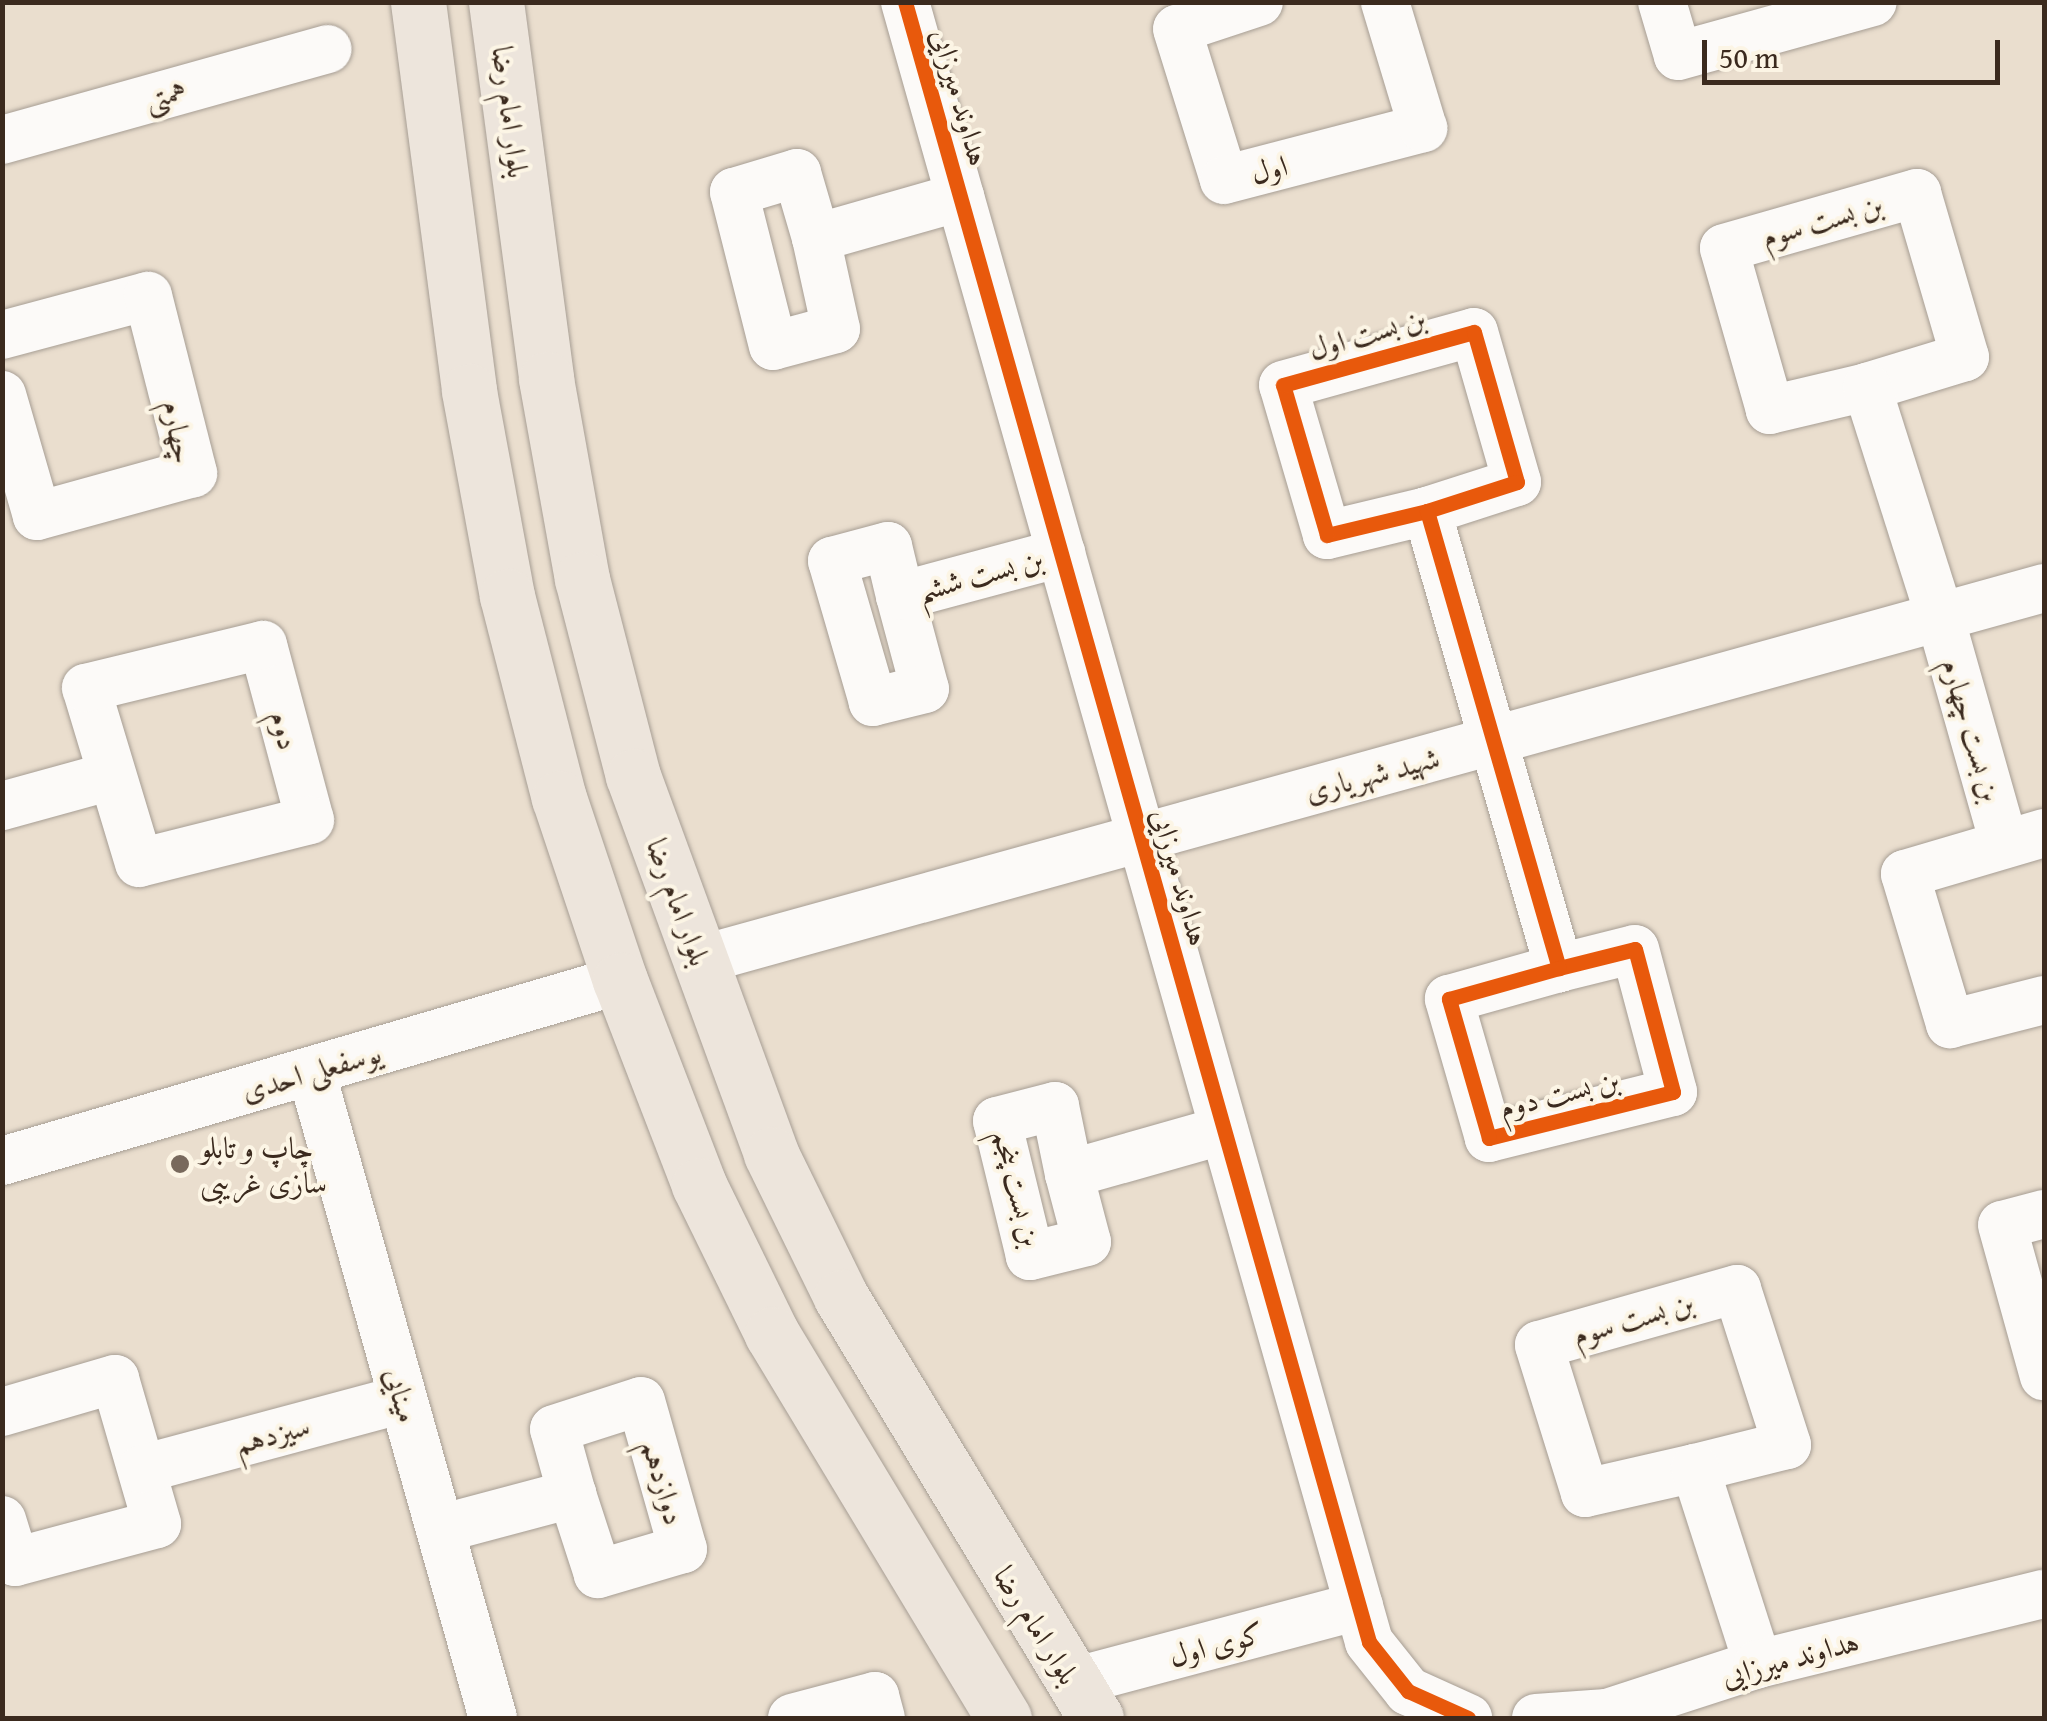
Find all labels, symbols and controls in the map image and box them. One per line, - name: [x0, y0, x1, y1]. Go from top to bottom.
- scale bar: [1707, 20, 2004, 82]
- street label: هداوند میرزایی: [924, 24, 998, 170]
- text: 50 m: [1719, 35, 1779, 79]
- street label: بلوار امام رضا: [485, 44, 537, 180]
- street label: همتی: [140, 71, 190, 117]
- street label: اول: [1247, 147, 1291, 191]
- street label: بن بست سوم: [1757, 186, 1887, 254]
- street label: بن بست اول: [1304, 299, 1430, 367]
- street label: چهارم: [156, 397, 202, 467]
- street label: بن بست ششم: [913, 540, 1047, 608]
- street label: بن بست چهارم: [1934, 654, 2010, 806]
- street label: دوم: [263, 706, 307, 754]
- street label: شهید شهریاری: [1301, 739, 1443, 809]
- street label: هداوند میرزایی: [1144, 804, 1218, 950]
- street label: بلوار امام رضا: [639, 833, 719, 971]
- street label: یوسفعلی احدی: [237, 1034, 385, 1108]
- street label: بن بست دوم: [1495, 1061, 1623, 1125]
- street label: بن بست پنجم: [986, 1126, 1050, 1250]
- place label: چاپ و تابلو سازی غریبی: [200, 1129, 327, 1200]
- marker: چاپ و تابلو سازی غریبی: [169, 1153, 191, 1175]
- street label: بن بست سوم: [1568, 1284, 1698, 1352]
- street label: مینایی: [377, 1364, 427, 1426]
- street label: سیزدهم: [231, 1407, 313, 1461]
- street label: دوازدهم: [635, 1435, 693, 1529]
- street label: بلوار امام رضا: [987, 1559, 1087, 1691]
- street label: کوی اول: [1165, 1614, 1267, 1674]
- street label: هداوند میرزایی: [1717, 1622, 1863, 1694]

